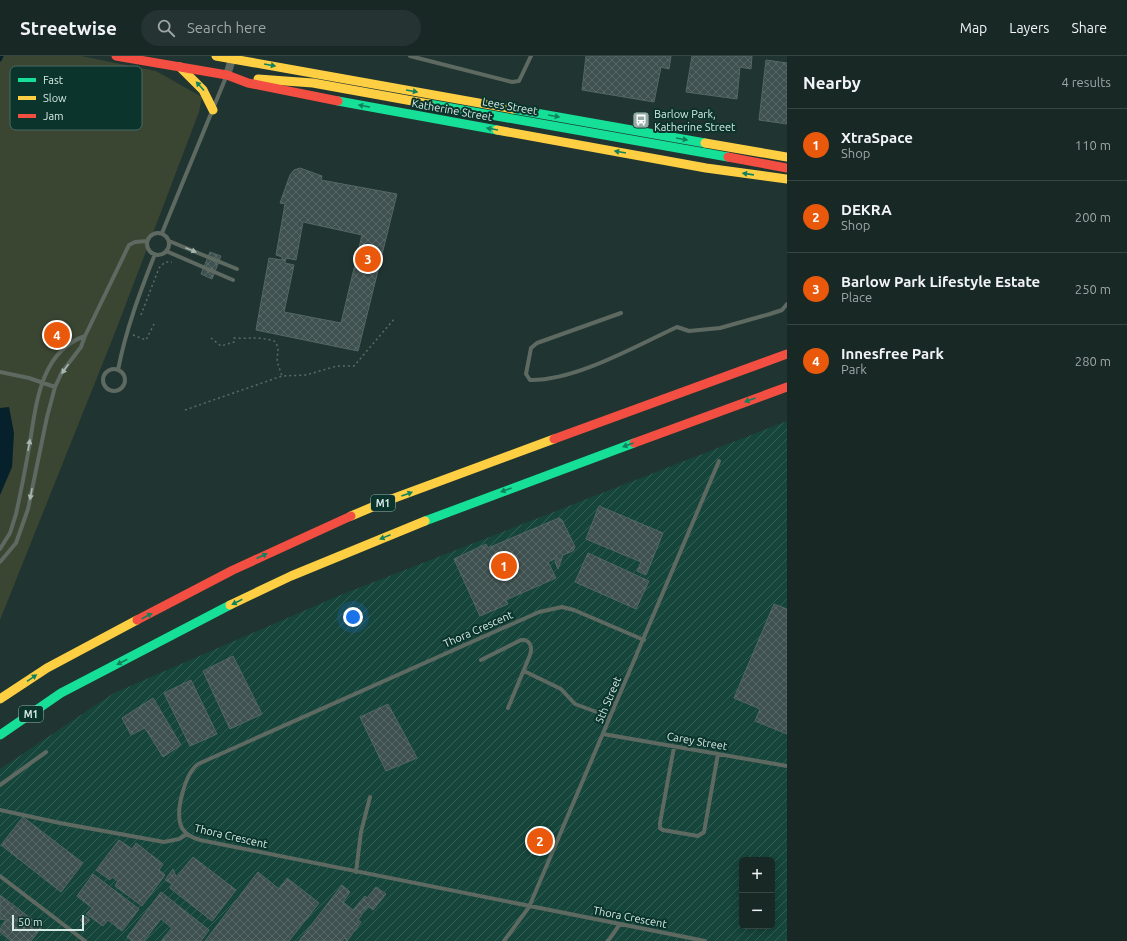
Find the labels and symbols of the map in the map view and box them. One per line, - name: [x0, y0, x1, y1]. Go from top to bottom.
- one-way arrow: [264, 62, 276, 68]
- legend: [10, 66, 142, 130]
- text: Fast: [43, 74, 64, 86]
- one-way arrow: [195, 81, 204, 92]
- one-way arrow: [406, 88, 418, 94]
- text: Slow: [43, 92, 67, 104]
- street label: Lees Street: [482, 95, 539, 117]
- street label: Katherine Street: [411, 97, 494, 123]
- one-way arrow: [358, 103, 370, 109]
- place label: Barlow Park, Katherine Street: [654, 108, 736, 133]
- text: Jam: [43, 110, 64, 122]
- bus stop icon: Barlow Park, Katherine Street: [631, 110, 651, 130]
- one-way arrow: [547, 113, 560, 119]
- one-way arrow: [486, 126, 498, 132]
- one-way arrow: [675, 136, 688, 142]
- one-way arrow: [614, 149, 626, 155]
- one-way arrow: [742, 171, 754, 177]
- pin: 3: [355, 244, 381, 274]
- one-way arrow: [185, 247, 196, 253]
- pin: 4: [44, 320, 70, 350]
- one-way arrow: [61, 364, 69, 374]
- one-way arrow: [744, 398, 756, 404]
- one-way arrow: [27, 439, 33, 451]
- one-way arrow: [622, 443, 634, 449]
- one-way arrow: [27, 488, 33, 500]
- one-way arrow: [500, 488, 512, 494]
- one-way arrow: [402, 490, 414, 496]
- road number: M1: [371, 495, 395, 511]
- one-way arrow: [378, 534, 390, 540]
- pin: 1: [491, 551, 517, 581]
- one-way arrow: [257, 553, 268, 559]
- one-way arrow: [231, 599, 243, 605]
- your location: [343, 607, 363, 627]
- street label: Thora Crescent: [441, 608, 515, 650]
- one-way arrow: [141, 612, 152, 619]
- one-way arrow: [116, 659, 128, 665]
- one-way arrow: [27, 674, 38, 682]
- street label: 5th Street: [593, 674, 624, 725]
- road number: M1: [19, 706, 43, 722]
- street label: Carey Street: [666, 730, 729, 752]
- street label: Thora Crescent: [193, 822, 269, 850]
- pin: 2: [527, 826, 553, 856]
- street label: Thora Crescent: [592, 904, 668, 930]
- scale bar: [12, 913, 84, 932]

